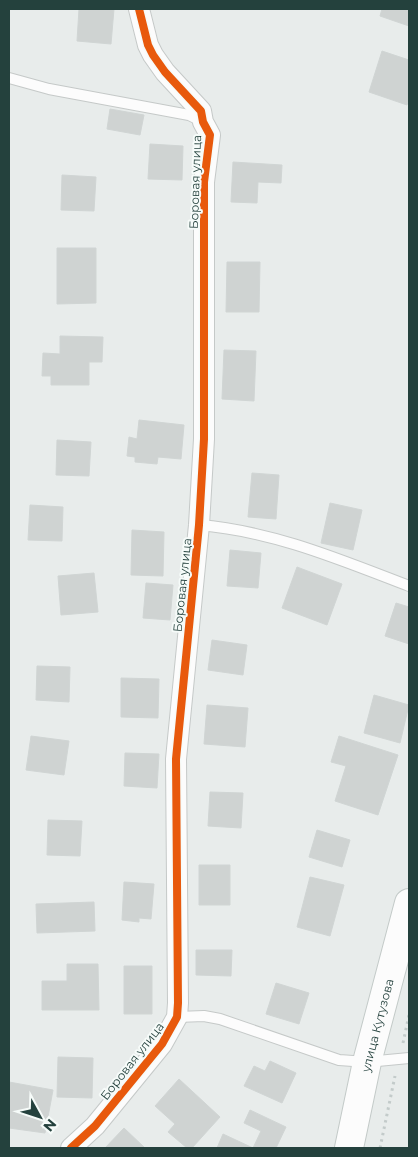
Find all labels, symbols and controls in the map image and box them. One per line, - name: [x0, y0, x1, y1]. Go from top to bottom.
- street label: Боровая улица: [186, 135, 204, 229]
- street label: Боровая улица: [170, 537, 194, 633]
- street label: улица Кутузова: [357, 977, 396, 1074]
- street label: Боровая улица: [97, 1019, 167, 1103]
- north arrow: [15, 1092, 65, 1142]
- text: N: [39, 1115, 60, 1135]

